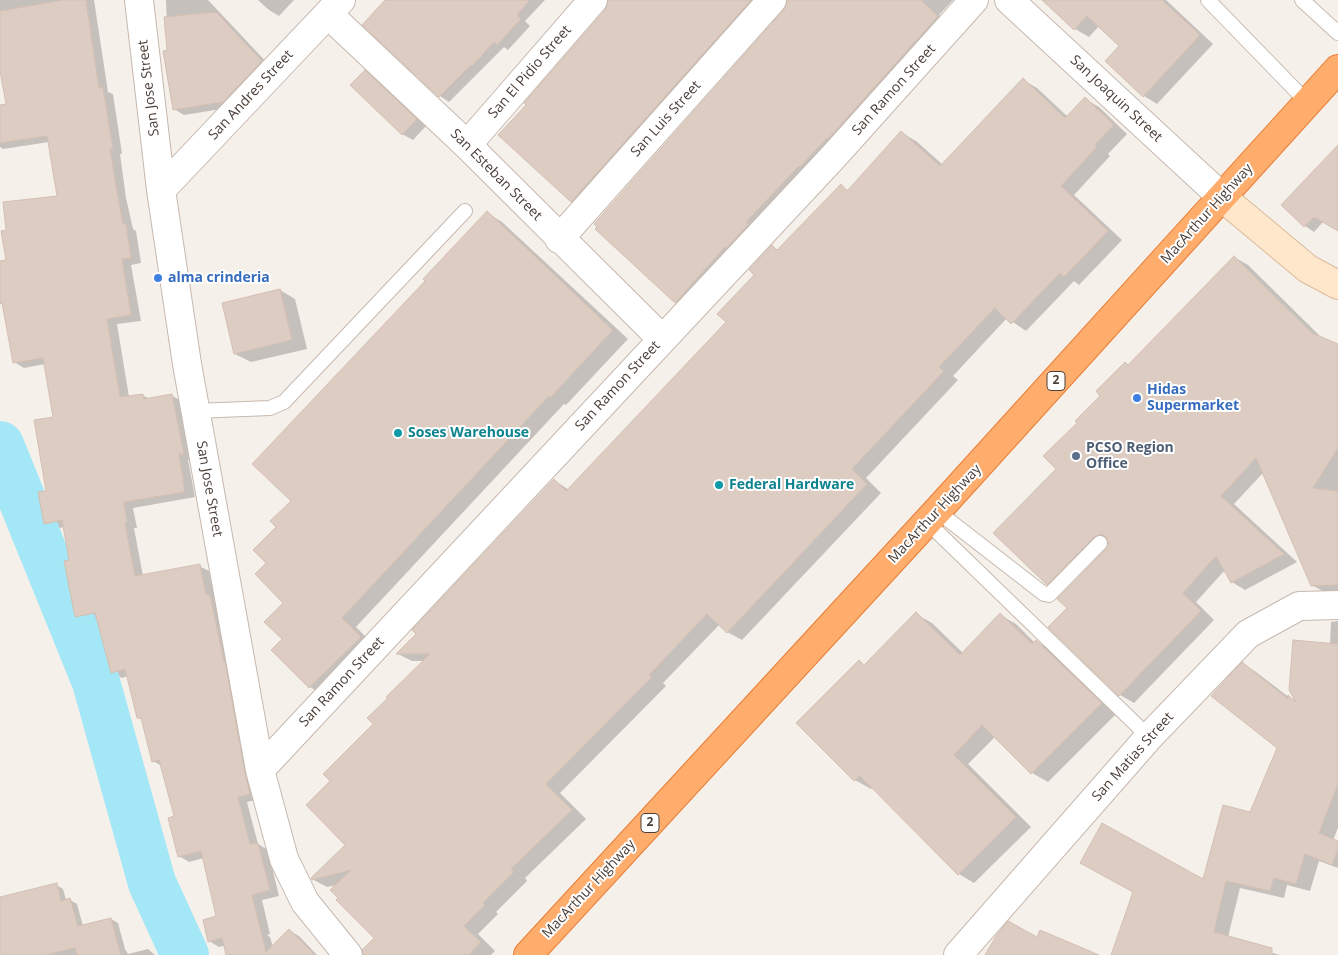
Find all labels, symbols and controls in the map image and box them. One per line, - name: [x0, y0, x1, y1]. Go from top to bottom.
- street label: San El Pidio Street: [485, 22, 575, 122]
- street label: San Jose Street: [135, 39, 163, 137]
- street label: San Ramon Street: [849, 41, 939, 139]
- street label: San Andres Street: [205, 47, 297, 143]
- street label: San Joaquin Street: [1067, 52, 1165, 146]
- street label: San Luis Street: [627, 78, 705, 160]
- street label: San Esteban Street: [447, 126, 545, 224]
- street label: MacArthur Highway: [1158, 160, 1256, 268]
- place label: alma crinderia: [168, 270, 270, 286]
- marker: alma crinderia: [152, 272, 164, 284]
- street label: San Ramon Street: [572, 338, 664, 434]
- road number: 2: [1047, 372, 1065, 391]
- place label: Hidas Supermarket: [1147, 382, 1239, 414]
- marker: Hidas Supermarket: [1131, 392, 1143, 404]
- place label: Soses Warehouse: [408, 425, 529, 441]
- marker: Soses Warehouse: [392, 427, 404, 439]
- street label: San Jose Street: [192, 440, 226, 538]
- place label: PCSO Region Office: [1086, 440, 1174, 472]
- marker: PCSO Region Office: [1070, 450, 1082, 462]
- street label: MacArthur Highway: [885, 461, 985, 567]
- place label: Federal Hardware: [729, 477, 854, 493]
- marker: Federal Hardware: [713, 479, 725, 491]
- street label: San Ramon Street: [296, 634, 388, 730]
- street label: San Matias Street: [1089, 709, 1177, 805]
- road number: 2: [641, 814, 659, 832]
- street label: MacArthur Highway: [539, 836, 639, 942]

